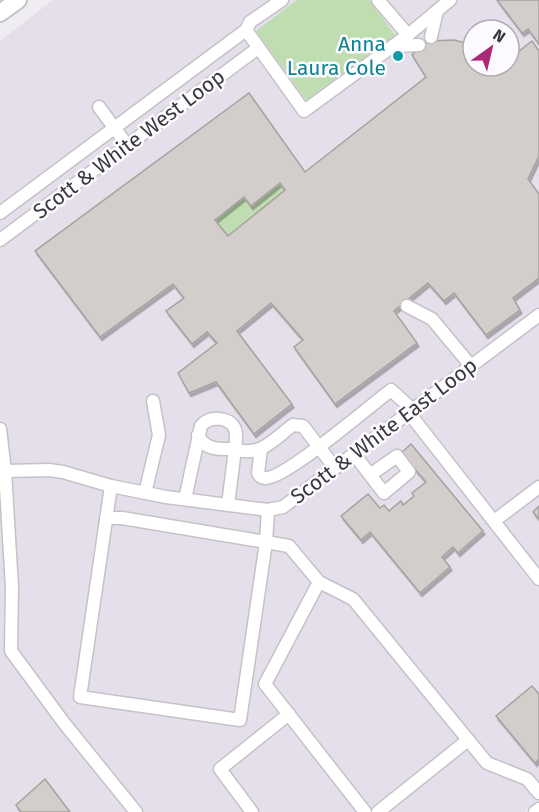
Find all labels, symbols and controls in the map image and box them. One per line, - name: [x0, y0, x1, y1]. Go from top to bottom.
- north arrow: [461, 18, 521, 78]
- text: N: [489, 25, 509, 47]
- place label: Anna Laura Cole: [287, 31, 386, 81]
- marker: Anna Laura Cole: [391, 49, 405, 63]
- street label: Scott & White West Loop: [28, 63, 230, 225]
- street label: Scott & White East Loop: [286, 352, 482, 510]

